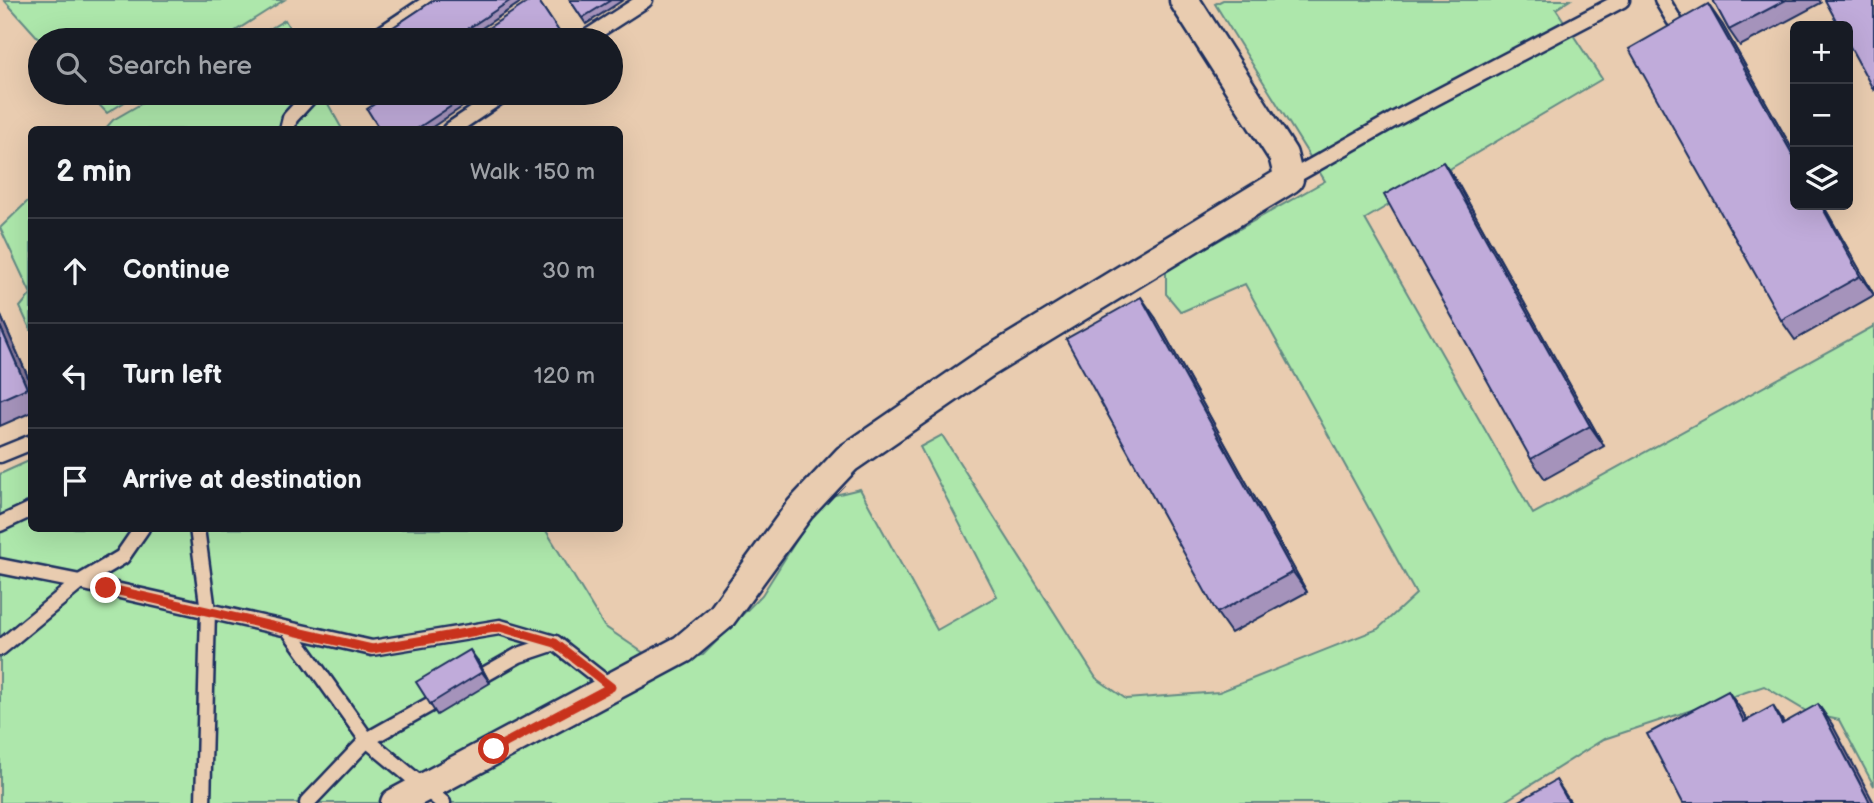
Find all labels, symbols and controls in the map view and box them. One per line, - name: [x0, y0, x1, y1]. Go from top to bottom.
- map controls: [1790, 21, 1853, 210]
- button: +: [1790, 21, 1853, 84]
- search box: [28, 28, 623, 105]
- icon: search: [52, 48, 90, 86]
- text: Search here: [108, 51, 252, 82]
- button: −: [1790, 84, 1853, 147]
- button: layers: [1790, 147, 1853, 210]
- text: 2 min: [56, 154, 132, 190]
- text: Walk · 150 m: [470, 158, 595, 186]
- icon: ahead: [56, 252, 94, 290]
- text: Continue: [123, 255, 230, 286]
- text: 30 m: [542, 257, 595, 285]
- icon: left: [56, 357, 94, 395]
- text: Turn left: [123, 360, 222, 391]
- text: 120 m: [534, 362, 595, 390]
- icon: arrive: [56, 462, 94, 500]
- text: Arrive at destination: [123, 465, 362, 496]
- route end: [90, 572, 121, 603]
- route start: [478, 733, 509, 764]

